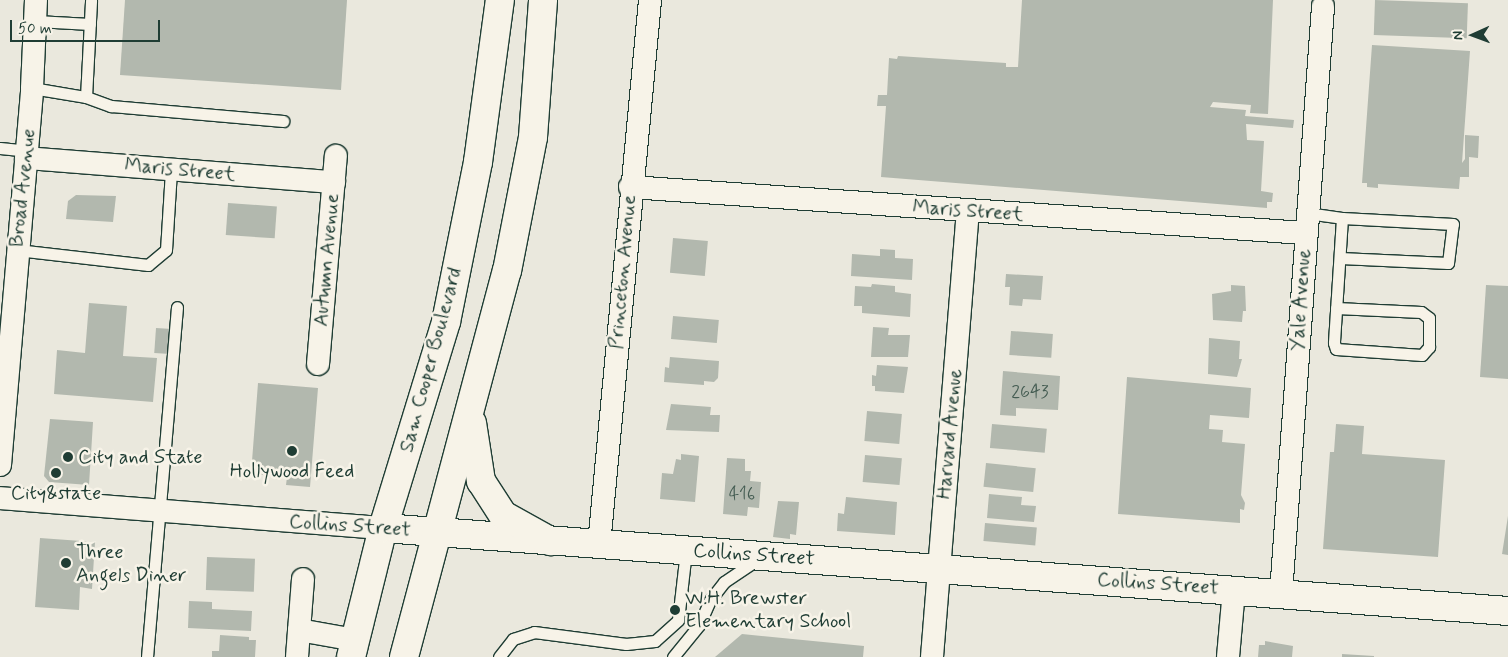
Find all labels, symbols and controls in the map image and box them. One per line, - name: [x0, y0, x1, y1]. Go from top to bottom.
- scale bar: [12, 10, 162, 42]
- north arrow: [1448, 10, 1498, 60]
- text: 50 m: [18, 19, 52, 39]
- text: N: [1449, 31, 1467, 41]
- street label: Broad Avenue: [5, 129, 41, 247]
- street label: Maris Street: [124, 153, 236, 187]
- street label: Autumn Avenue: [309, 192, 345, 328]
- street label: Princeton Avenue: [604, 194, 642, 350]
- street label: Maris Street: [912, 195, 1024, 227]
- street label: Yale Avenue: [1285, 246, 1317, 354]
- street label: Sam Cooper Boulevard: [395, 266, 467, 454]
- street label: Harvard Avenue: [932, 365, 968, 503]
- house number: 2643: [1011, 381, 1049, 403]
- place label: City and State: [78, 445, 201, 469]
- marker: Hollywood Feed: [286, 445, 298, 457]
- marker: City and State: [62, 451, 74, 463]
- place label: Hollywood Feed: [230, 459, 354, 483]
- marker: City&state: [50, 467, 62, 479]
- place label: City&state: [11, 481, 101, 505]
- house number: 416: [729, 483, 755, 505]
- street label: Collins Street: [289, 510, 411, 542]
- street label: Collins Street: [693, 539, 815, 571]
- place label: Three Angels Diner: [76, 540, 184, 587]
- marker: Three Angels Diner: [60, 557, 72, 569]
- street label: Collins Street: [1097, 568, 1219, 600]
- place label: W.H. Brewster Elementary School: [685, 586, 851, 633]
- marker: W.H. Brewster Elementary School: [669, 604, 681, 616]

